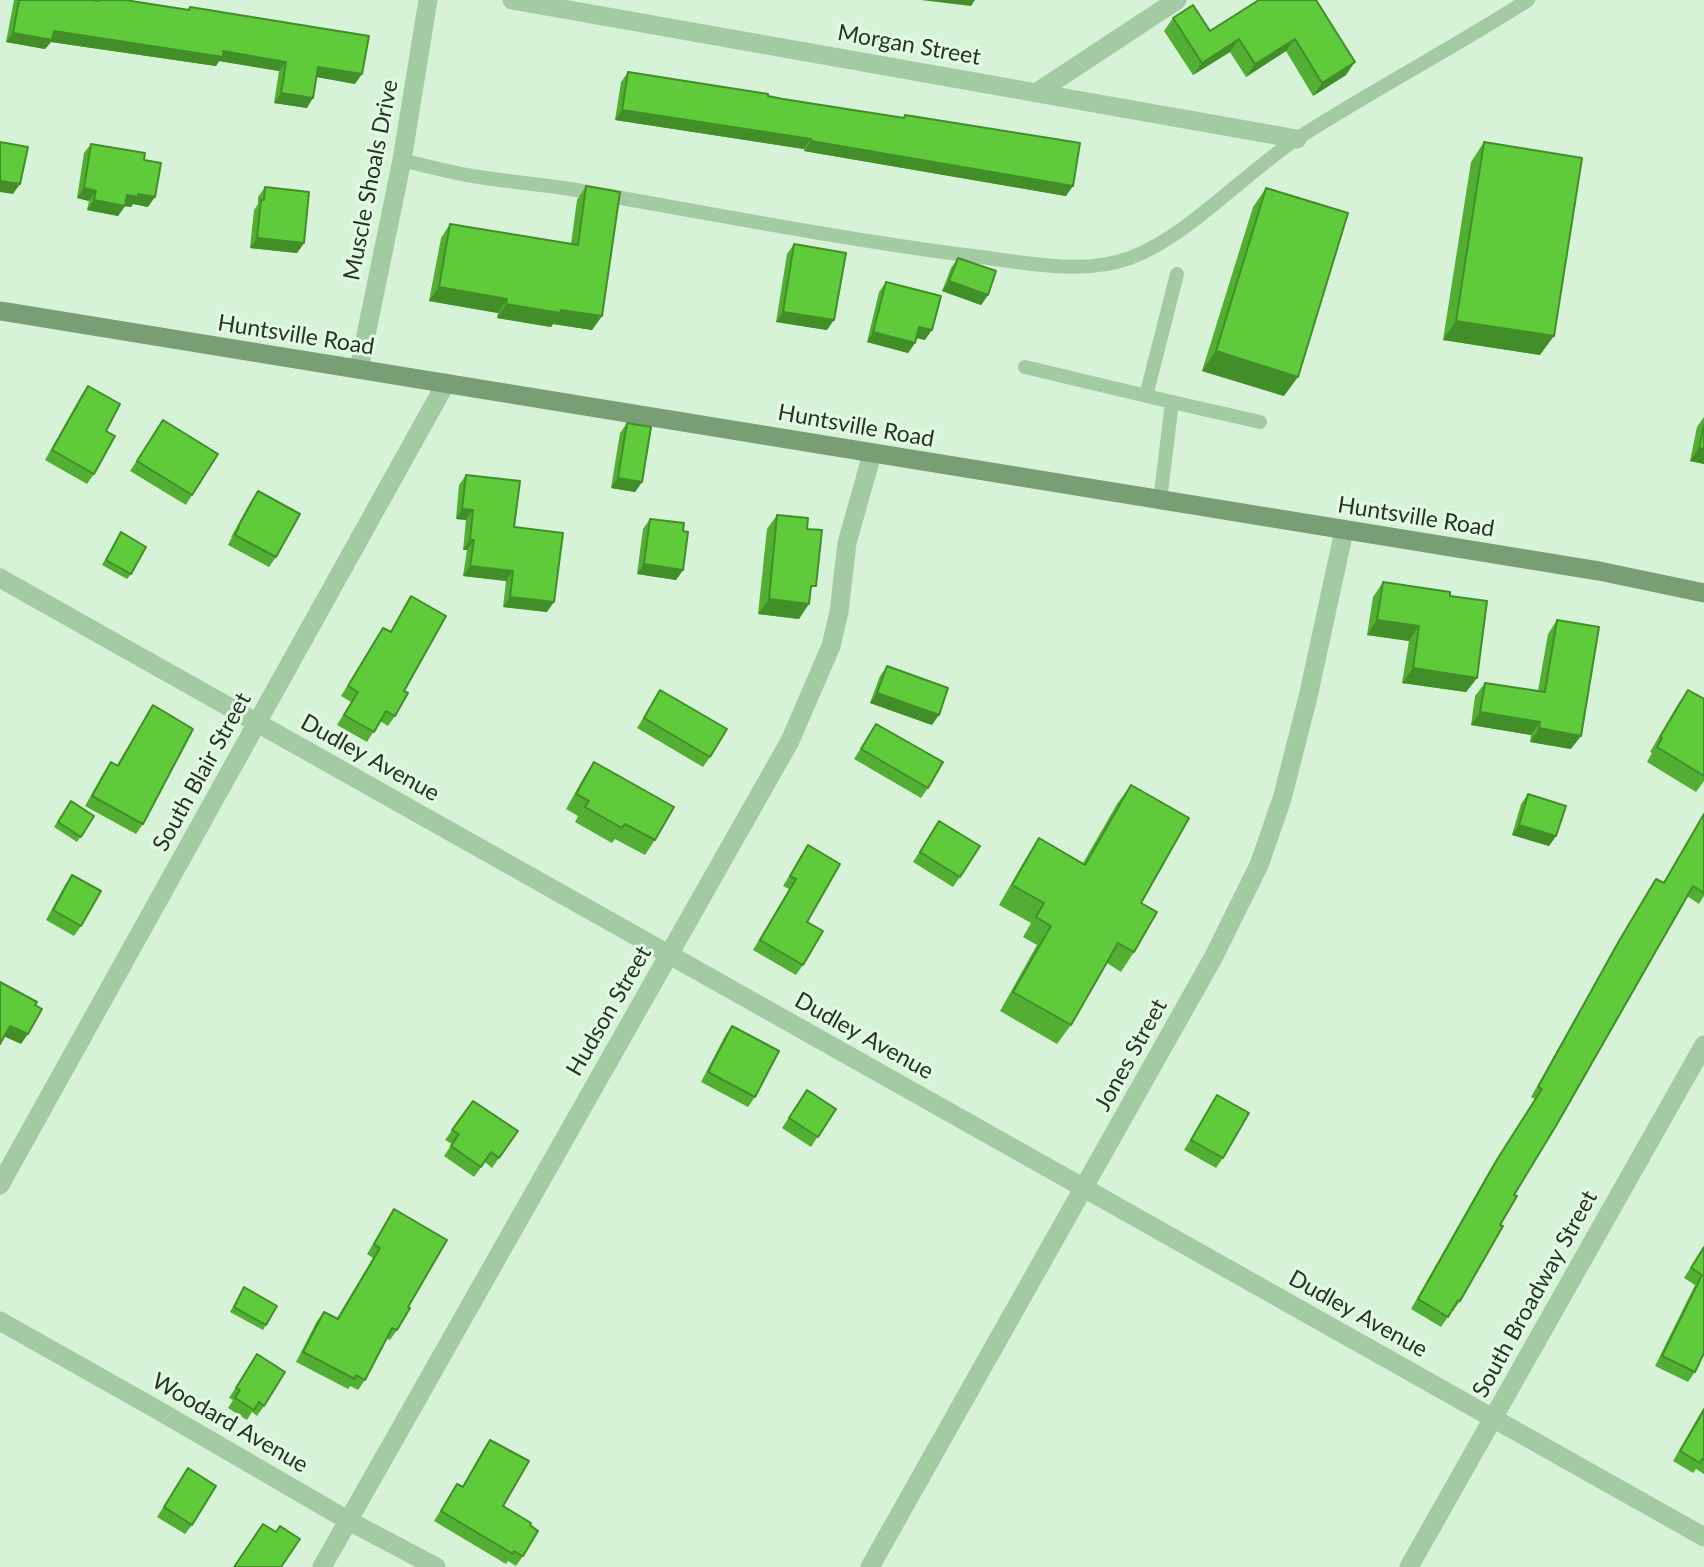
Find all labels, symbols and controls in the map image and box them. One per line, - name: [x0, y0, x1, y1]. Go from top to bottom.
- street label: Morgan Street: [835, 19, 983, 71]
- street label: Muscle Shoals Drive: [338, 77, 404, 283]
- street label: Huntsville Road: [216, 309, 376, 361]
- street label: Huntsville Road: [776, 399, 936, 453]
- street label: Huntsville Road: [1336, 491, 1496, 543]
- street label: South Blair Street: [147, 688, 257, 856]
- street label: Dudley Avenue: [296, 709, 444, 807]
- street label: Hudson Street: [561, 941, 657, 1081]
- street label: Dudley Avenue: [790, 987, 938, 1085]
- street label: Jones Street: [1089, 994, 1173, 1116]
- street label: South Broadway Street: [1467, 1186, 1603, 1402]
- street label: Dudley Avenue: [1284, 1265, 1432, 1363]
- street label: Woodard Avenue: [147, 1367, 313, 1479]

